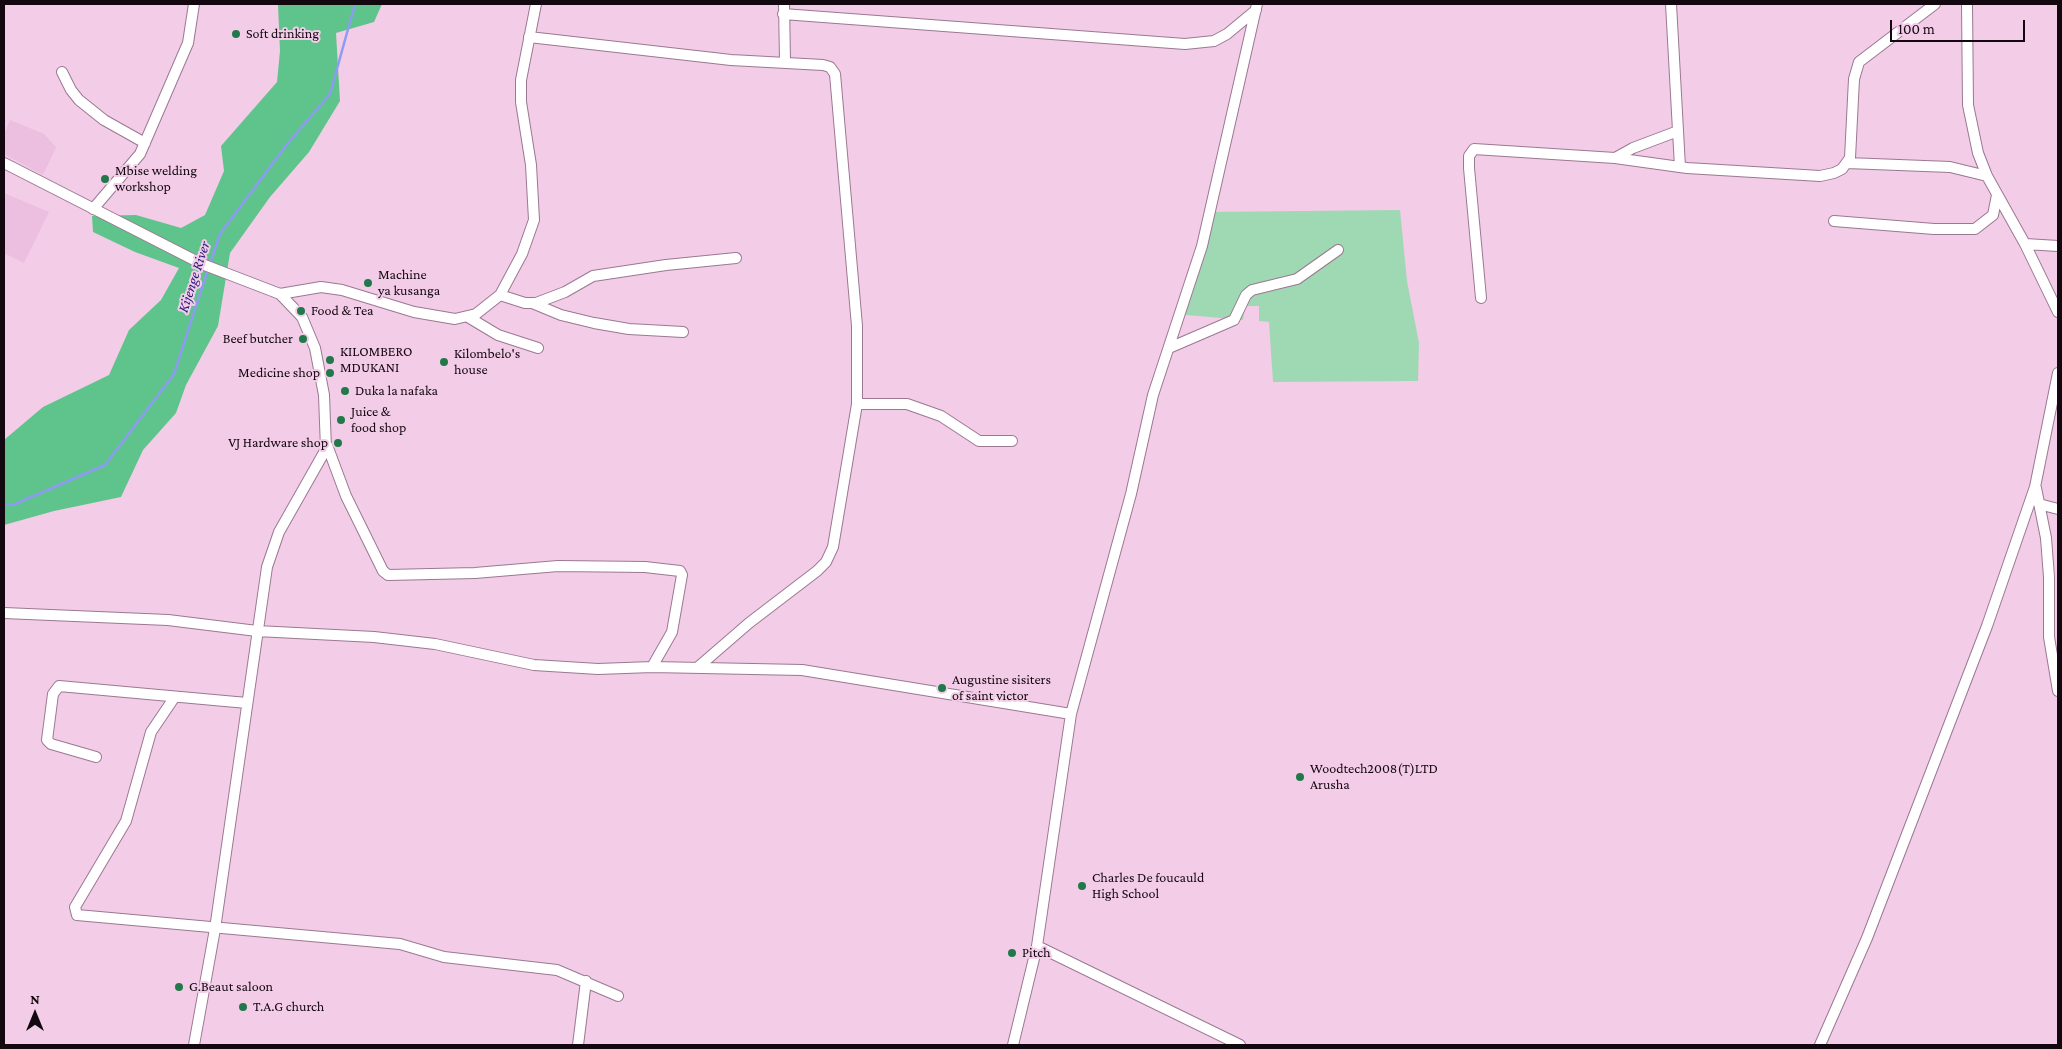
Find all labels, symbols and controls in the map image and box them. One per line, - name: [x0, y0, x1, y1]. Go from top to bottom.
- scale bar: [1892, 10, 2027, 42]
- text: 100 m: [1898, 21, 1935, 37]
- place label: Soft drinking: [246, 26, 319, 42]
- marker: Soft drinking: [230, 28, 242, 40]
- place label: Mbise welding workshop: [115, 163, 197, 196]
- marker: Mbise welding workshop: [99, 173, 111, 185]
- water label: Kijenge River: [174, 239, 214, 315]
- place label: Machine ya kusanga: [378, 267, 440, 300]
- marker: Machine ya kusanga: [362, 277, 374, 289]
- place label: Food & Tea: [311, 303, 374, 319]
- marker: Food & Tea: [295, 305, 307, 317]
- place label: Beef butcher: [223, 331, 293, 347]
- marker: Beef butcher: [297, 333, 309, 345]
- place label: KILOMBERO MDUKANI: [340, 344, 412, 377]
- place label: Kilombelo's house: [454, 346, 520, 378]
- marker: KILOMBERO MDUKANI: [324, 354, 336, 366]
- marker: Kilombelo's house: [438, 356, 450, 368]
- place label: Medicine shop: [238, 365, 320, 381]
- marker: Medicine shop: [324, 367, 336, 379]
- place label: Duka la nafaka: [355, 383, 438, 399]
- marker: Duka la nafaka: [339, 385, 351, 397]
- place label: Juice & food shop: [351, 404, 406, 437]
- marker: Juice & food shop: [335, 414, 347, 426]
- place label: VJ Hardware shop: [228, 435, 328, 451]
- marker: VJ Hardware shop: [332, 437, 344, 449]
- place label: Augustine sisiters of saint victor: [952, 672, 1051, 704]
- marker: Augustine sisiters of saint victor: [936, 682, 948, 694]
- place label: Woodtech2008(T)LTD Arusha: [1310, 761, 1438, 794]
- marker: Woodtech2008(T)LTD Arusha: [1294, 771, 1306, 783]
- place label: Charles De foucauld High School: [1092, 870, 1204, 902]
- marker: Charles De foucauld High School: [1076, 880, 1088, 892]
- place label: Pitch: [1022, 945, 1050, 961]
- marker: Pitch: [1006, 947, 1018, 959]
- place label: G.Beaut saloon: [189, 979, 273, 995]
- marker: G.Beaut saloon: [173, 981, 185, 993]
- north arrow: [10, 989, 60, 1039]
- text: N: [30, 991, 40, 1007]
- place label: T.A.G church: [253, 999, 324, 1015]
- marker: T.A.G church: [237, 1001, 249, 1013]

